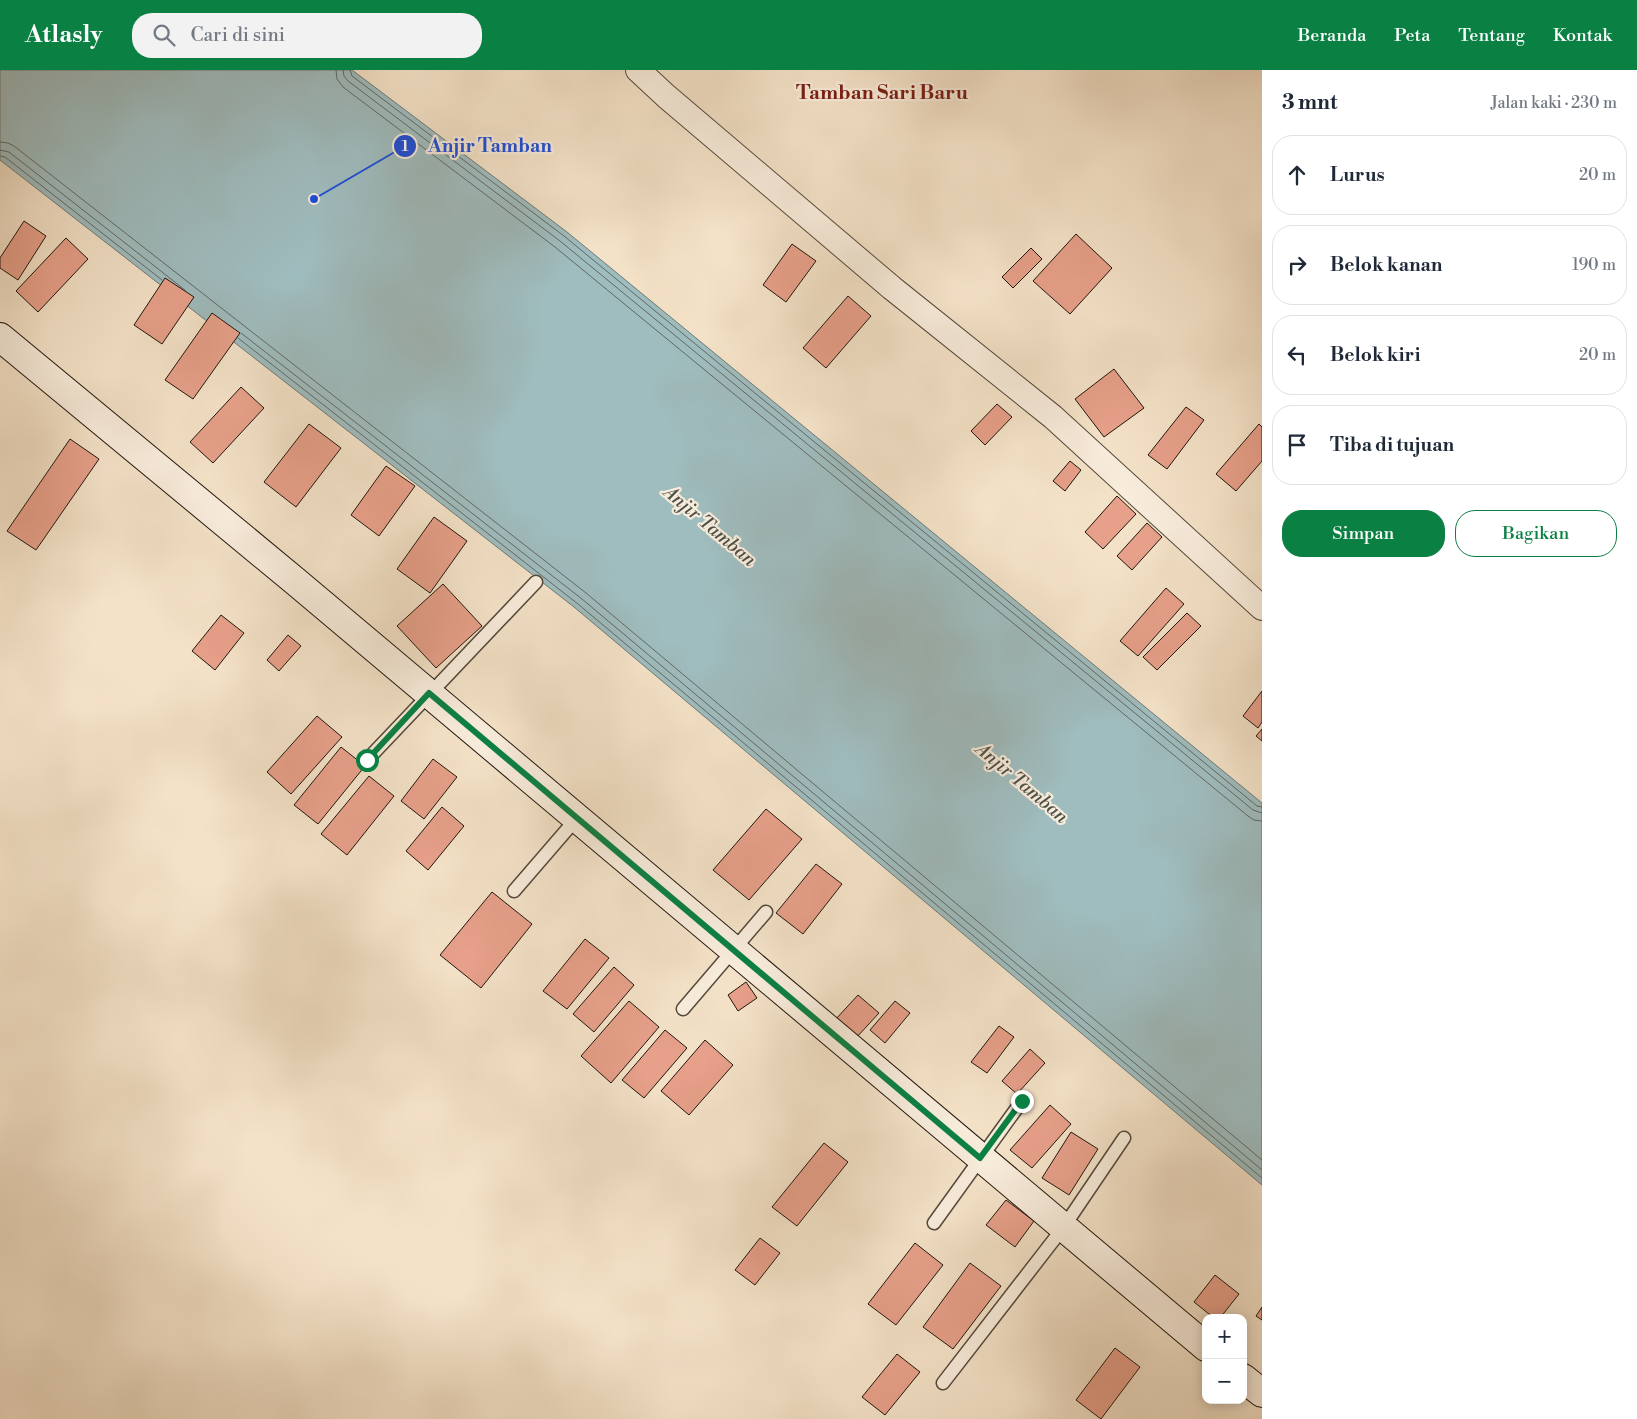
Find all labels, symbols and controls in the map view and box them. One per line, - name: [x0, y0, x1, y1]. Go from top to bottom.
- search box: [132, 13, 482, 58]
- text: Atlasly: [25, 20, 102, 50]
- icon: search: [150, 21, 178, 49]
- text: Cari di sini: [190, 23, 285, 47]
- text: Beranda: [1298, 24, 1366, 47]
- text: Peta: [1394, 24, 1430, 47]
- text: Tentang: [1458, 24, 1525, 47]
- text: Kontak: [1553, 24, 1612, 47]
- district label: Tamban Sari Baru: [796, 81, 969, 106]
- text: 3 mnt: [1282, 90, 1337, 116]
- text: Jalan kaki · 230 m: [1491, 93, 1617, 113]
- callout: Anjir Tamban: [393, 129, 562, 163]
- text: Anjir Tamban: [427, 134, 552, 158]
- text: 1: [401, 137, 409, 156]
- icon: ahead: [1283, 161, 1311, 189]
- text: Lurus: [1330, 163, 1385, 187]
- text: 20 m: [1579, 165, 1616, 185]
- icon: right: [1283, 251, 1311, 279]
- text: Belok kanan: [1330, 253, 1443, 277]
- text: 190 m: [1572, 255, 1616, 275]
- icon: left: [1283, 341, 1311, 369]
- text: Belok kiri: [1330, 343, 1420, 367]
- text: 20 m: [1579, 345, 1616, 365]
- icon: arrive: [1283, 431, 1311, 459]
- text: Tiba di tujuan: [1330, 433, 1454, 457]
- water label: Anjir Tamban: [657, 479, 761, 572]
- button: Simpan: [1282, 510, 1445, 557]
- button: Bagikan: [1455, 510, 1617, 557]
- water label: Anjir Tamban: [969, 736, 1073, 829]
- route start: [356, 749, 379, 772]
- route end: [1011, 1090, 1034, 1113]
- map controls: [1202, 1314, 1247, 1404]
- button: +: [1202, 1314, 1247, 1359]
- button: −: [1202, 1359, 1247, 1404]

